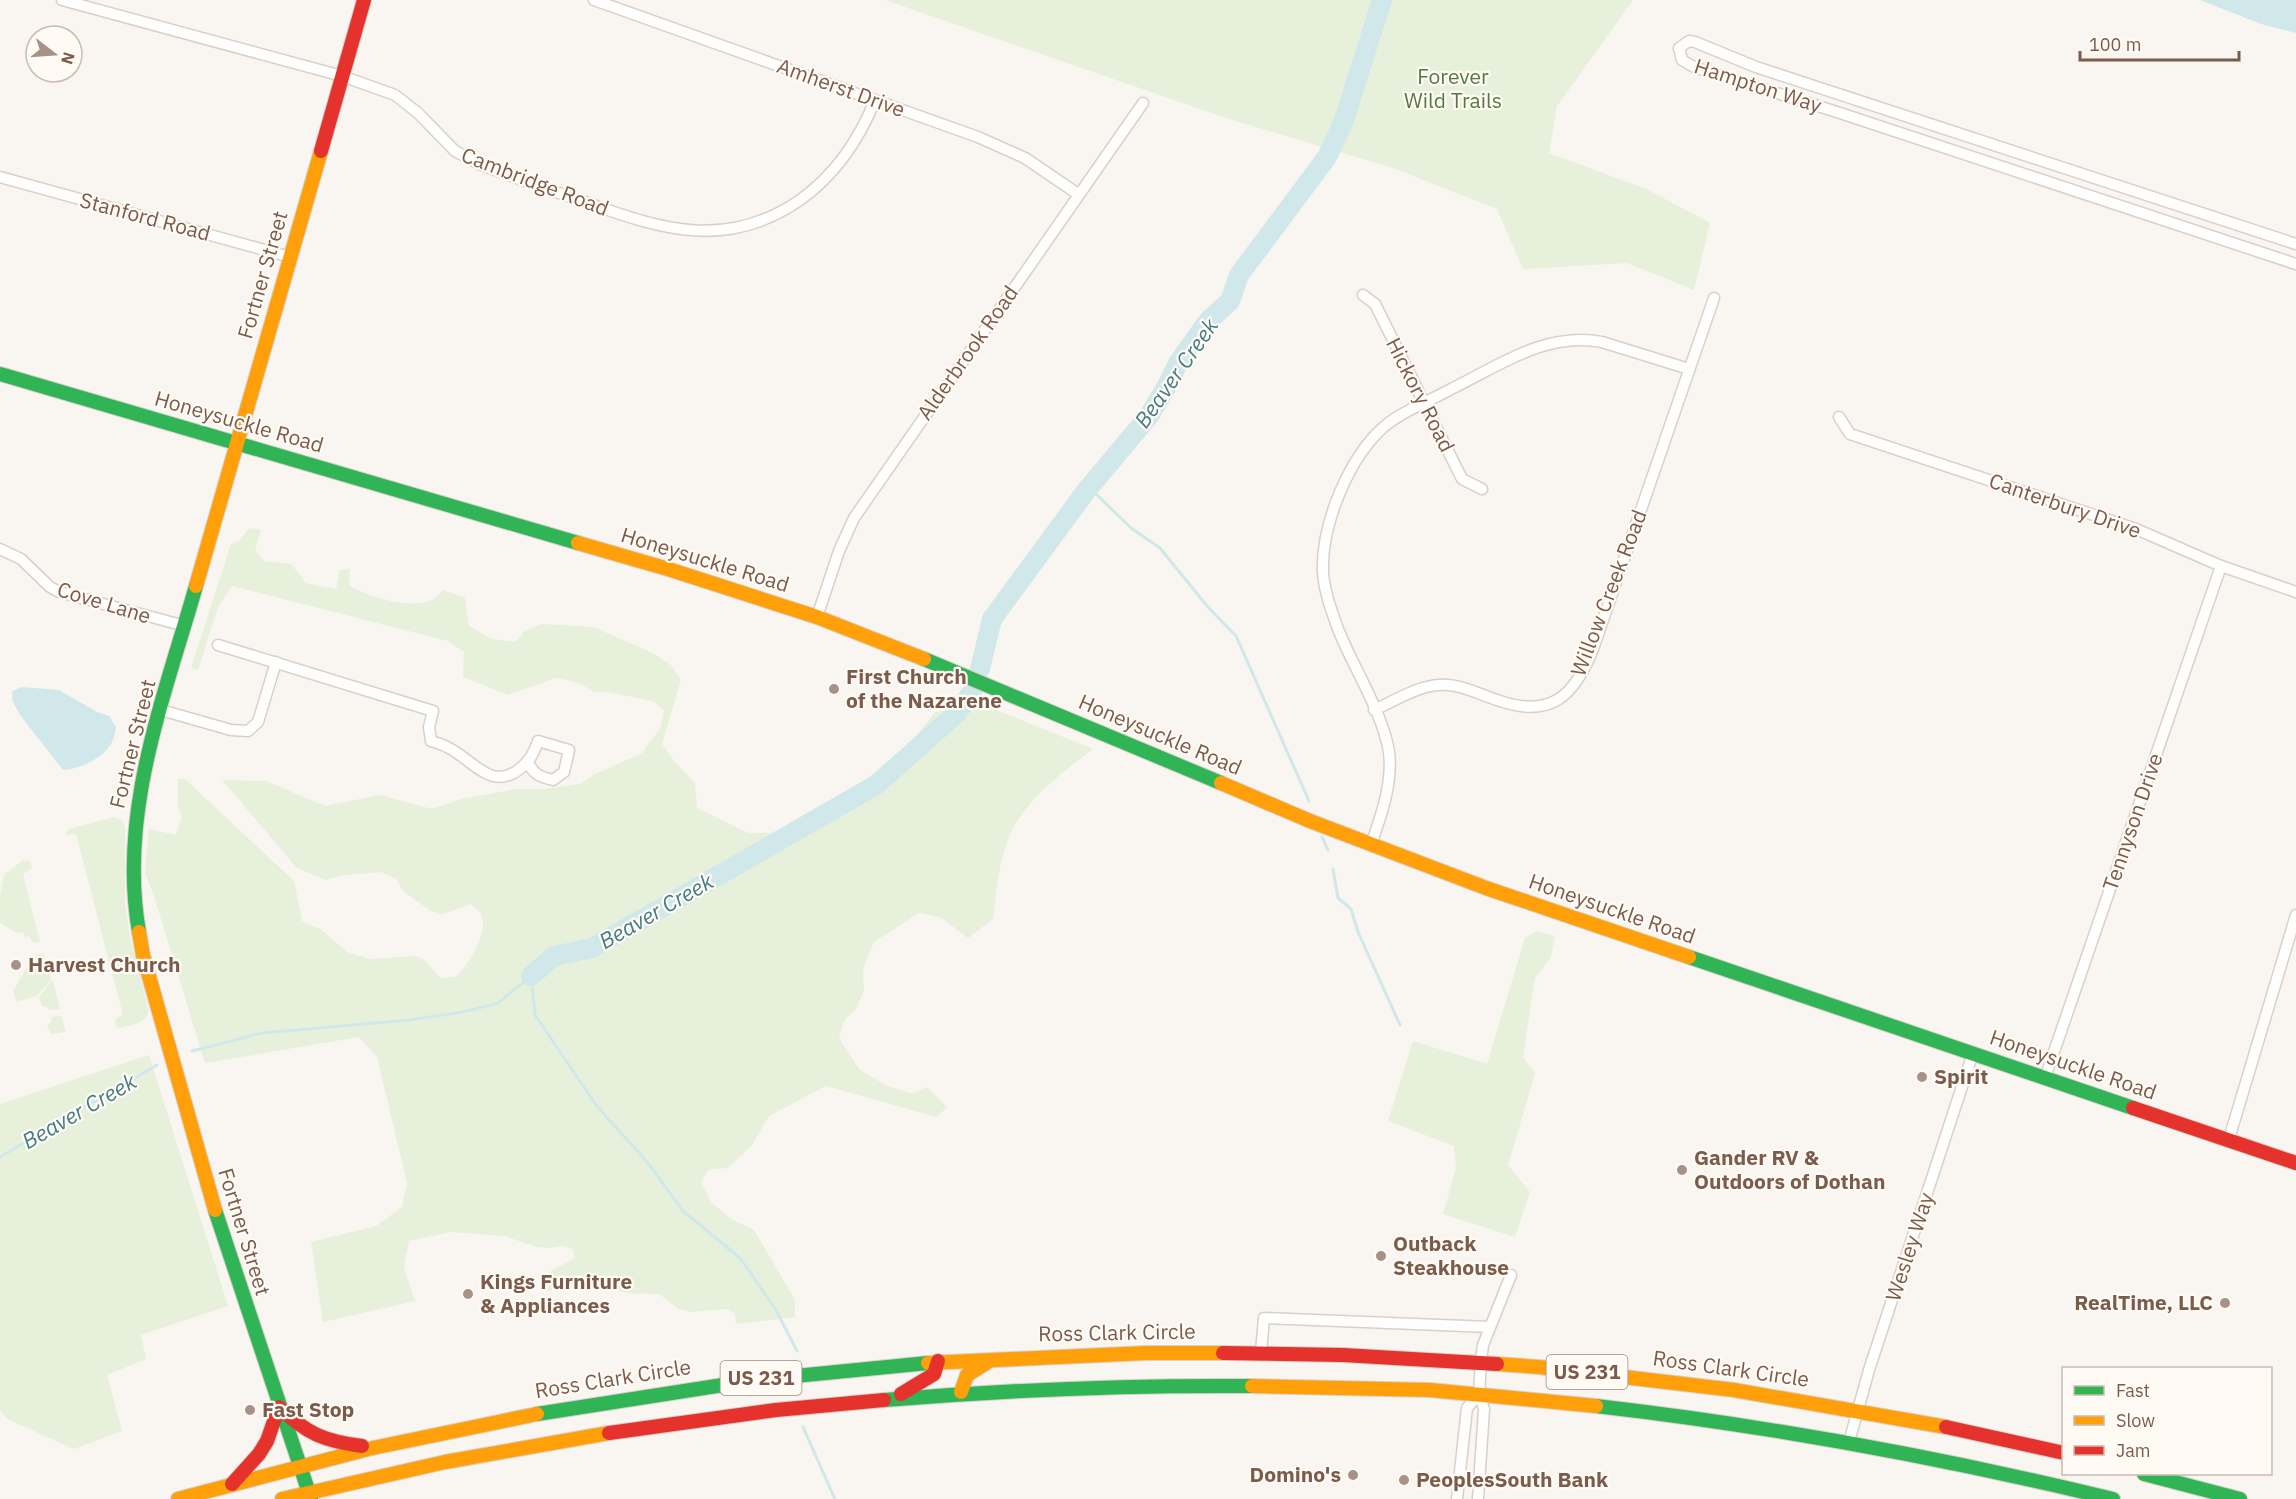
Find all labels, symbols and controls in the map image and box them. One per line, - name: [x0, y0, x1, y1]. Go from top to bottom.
- north arrow: [24, 24, 84, 84]
- scale bar: [2080, 24, 2239, 62]
- text: 100 m: [2089, 33, 2141, 56]
- text: N: [57, 50, 80, 67]
- street label: Amherst Drive: [774, 51, 909, 123]
- street label: Hampton Way: [1691, 51, 1826, 119]
- park label: Forever Wild Trails: [1404, 62, 1502, 114]
- street label: Cambridge Road: [458, 140, 613, 222]
- street label: Stanford Road: [77, 185, 214, 247]
- street label: Fortner Street: [230, 207, 294, 342]
- street label: Alderbrook Road: [910, 280, 1024, 425]
- water label: Beaver Creek: [1127, 312, 1224, 433]
- street label: Hickory Road: [1380, 333, 1462, 456]
- street label: Honeysuckle Road: [151, 384, 327, 459]
- street label: Canterbury Drive: [1986, 466, 2145, 544]
- street label: Willow Creek Road: [1563, 505, 1653, 680]
- street label: Honeysuckle Road: [618, 520, 793, 598]
- street label: Cove Lane: [54, 575, 155, 630]
- place label: First Church of the Nazarene: [846, 662, 1002, 714]
- street label: Fortner Street: [102, 676, 162, 811]
- marker: First Church of the Nazarene: [827, 682, 841, 696]
- street label: Honeysuckle Road: [1075, 687, 1246, 781]
- street label: Tennyson Drive: [2095, 749, 2169, 894]
- water label: Beaver Creek: [593, 866, 719, 955]
- street label: Honeysuckle Road: [1525, 866, 1699, 950]
- place label: Harvest Church: [28, 950, 181, 978]
- marker: Harvest Church: [9, 958, 23, 972]
- street label: Honeysuckle Road: [1986, 1022, 2160, 1106]
- place label: Spirit: [1934, 1062, 1988, 1090]
- water label: Beaver Creek: [16, 1066, 142, 1155]
- marker: Spirit: [1915, 1070, 1929, 1084]
- place label: Gander RV & Outdoors of Dothan: [1694, 1143, 1886, 1195]
- marker: Gander RV & Outdoors of Dothan: [1675, 1163, 1689, 1177]
- street label: Fortner Street: [212, 1165, 278, 1299]
- street label: Wesley Way: [1878, 1188, 1940, 1305]
- place label: Outback Steakhouse: [1393, 1229, 1509, 1281]
- marker: Outback Steakhouse: [1374, 1249, 1388, 1263]
- place label: Kings Furniture & Appliances: [480, 1267, 632, 1319]
- marker: Kings Furniture & Appliances: [461, 1287, 475, 1301]
- place label: RealTime, LLC: [2074, 1288, 2213, 1316]
- marker: RealTime, LLC: [2218, 1296, 2232, 1310]
- street label: Ross Clark Circle: [1038, 1317, 1196, 1347]
- street label: Ross Clark Circle: [1651, 1343, 1811, 1393]
- street label: Ross Clark Circle: [533, 1352, 693, 1404]
- road number: US 231: [1546, 1355, 1628, 1389]
- road number: US 231: [720, 1361, 801, 1395]
- legend: [2062, 1367, 2272, 1475]
- text: Fast: [2116, 1379, 2150, 1402]
- place label: Fast Stop: [262, 1395, 354, 1423]
- marker: Fast Stop: [243, 1403, 257, 1417]
- text: Slow: [2116, 1409, 2155, 1432]
- text: Jam: [2116, 1439, 2151, 1462]
- place label: Domino's: [1250, 1460, 1341, 1488]
- place label: PeoplesSouth Bank: [1416, 1465, 1609, 1493]
- marker: Domino's: [1346, 1468, 1360, 1482]
- marker: PeoplesSouth Bank: [1397, 1473, 1411, 1487]

